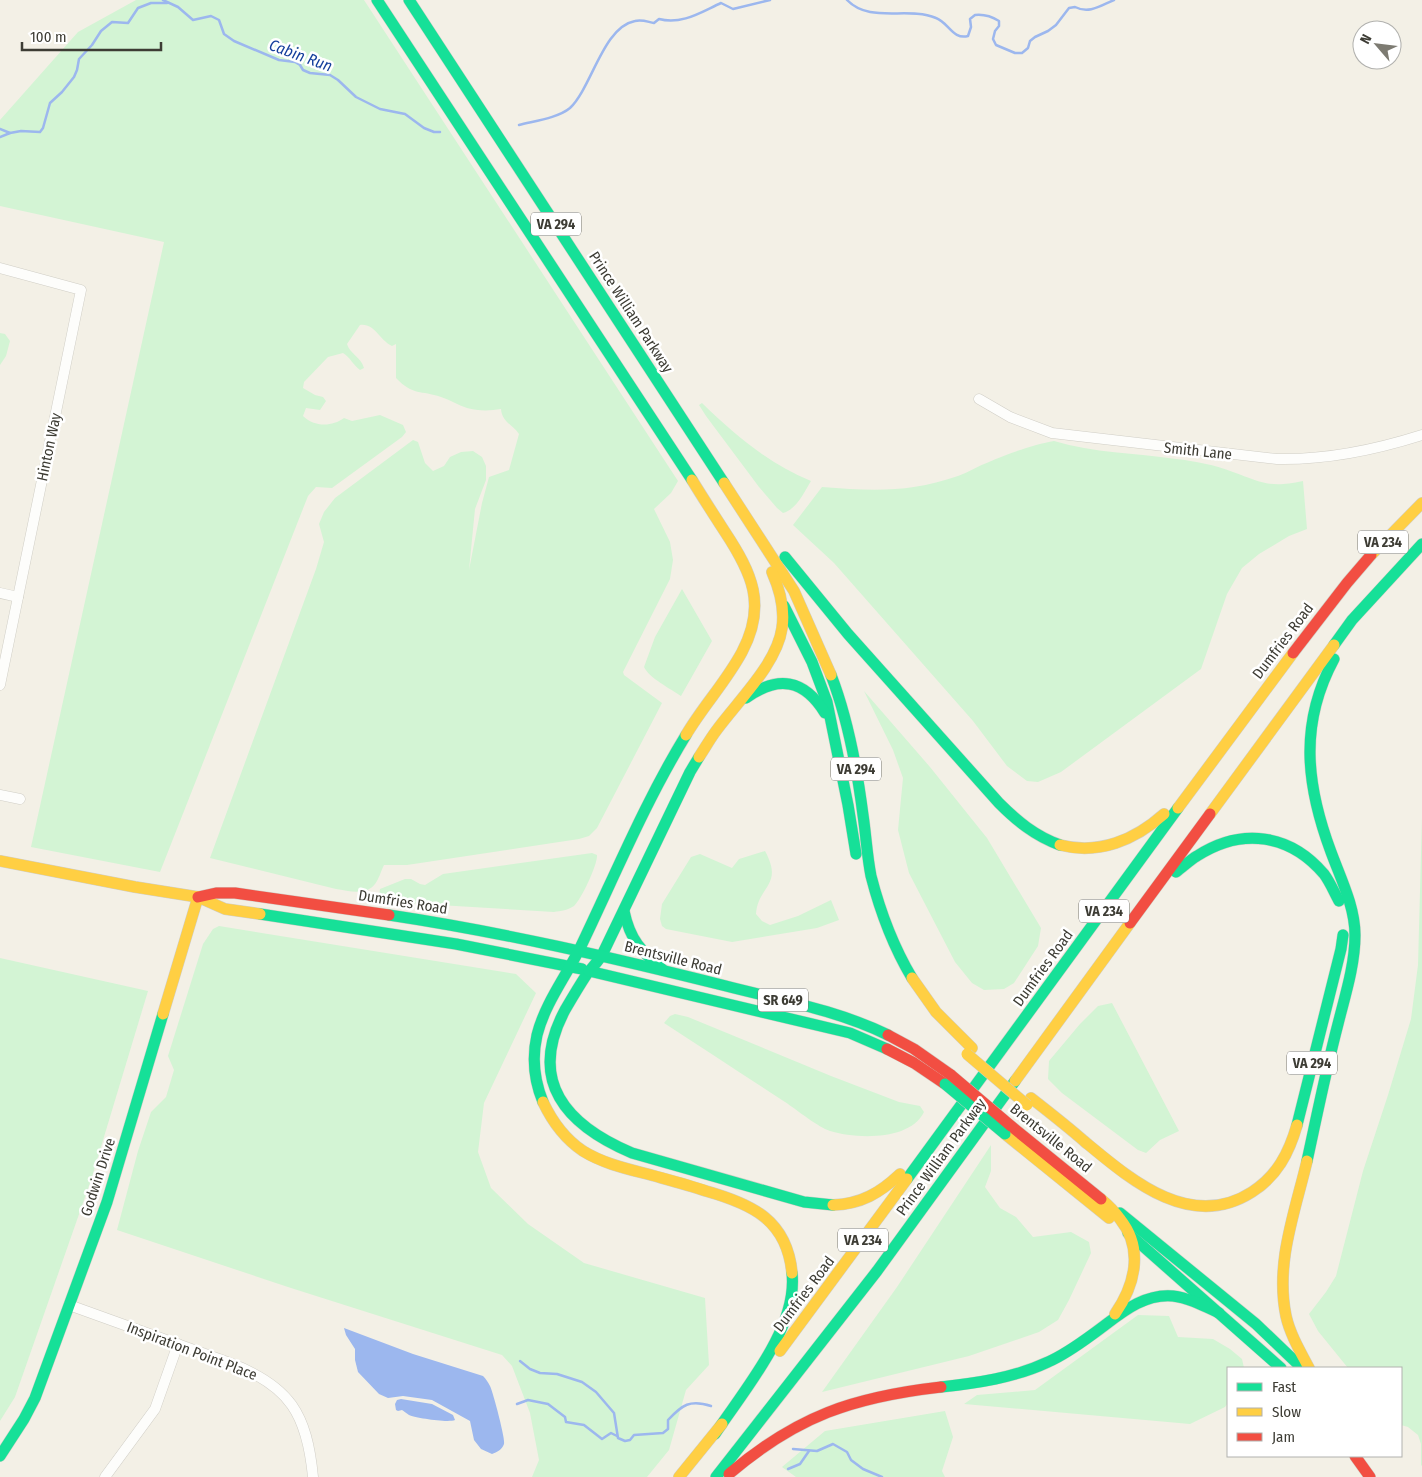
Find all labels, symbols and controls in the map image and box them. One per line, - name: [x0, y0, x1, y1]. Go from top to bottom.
- scale bar: [22, 20, 161, 52]
- north arrow: [1352, 20, 1402, 70]
- text: 100 m: [30, 28, 67, 46]
- text: N: [1356, 31, 1375, 47]
- water label: Cabin Run: [267, 35, 335, 76]
- road number: VA 294: [531, 212, 581, 235]
- street label: Prince William Parkway: [585, 248, 677, 376]
- street label: Hinton Way: [33, 411, 65, 483]
- street label: Smith Lane: [1163, 438, 1233, 464]
- road number: VA 234: [1358, 530, 1408, 554]
- street label: Dumfries Road: [1249, 600, 1317, 682]
- road number: VA 294: [831, 758, 881, 781]
- street label: Dumfries Road: [357, 886, 449, 918]
- road number: VA 234: [1079, 899, 1129, 922]
- street label: Dumfries Road: [1009, 926, 1077, 1010]
- street label: Brentsville Road: [622, 937, 724, 979]
- road number: SR 649: [758, 988, 808, 1012]
- road number: VA 294: [1287, 1052, 1337, 1074]
- street label: Prince William Parkway: [892, 1095, 990, 1219]
- street label: Brentsville Road: [1007, 1100, 1095, 1176]
- street label: Godwin Drive: [77, 1136, 119, 1218]
- road number: VA 234: [838, 1228, 888, 1252]
- street label: Dumfries Road: [770, 1253, 838, 1335]
- street label: Inspiration Point Place: [124, 1318, 260, 1384]
- legend: [1227, 1367, 1402, 1457]
- text: Fast: [1272, 1378, 1296, 1396]
- text: Slow: [1272, 1403, 1301, 1421]
- text: Jam: [1272, 1428, 1295, 1446]

